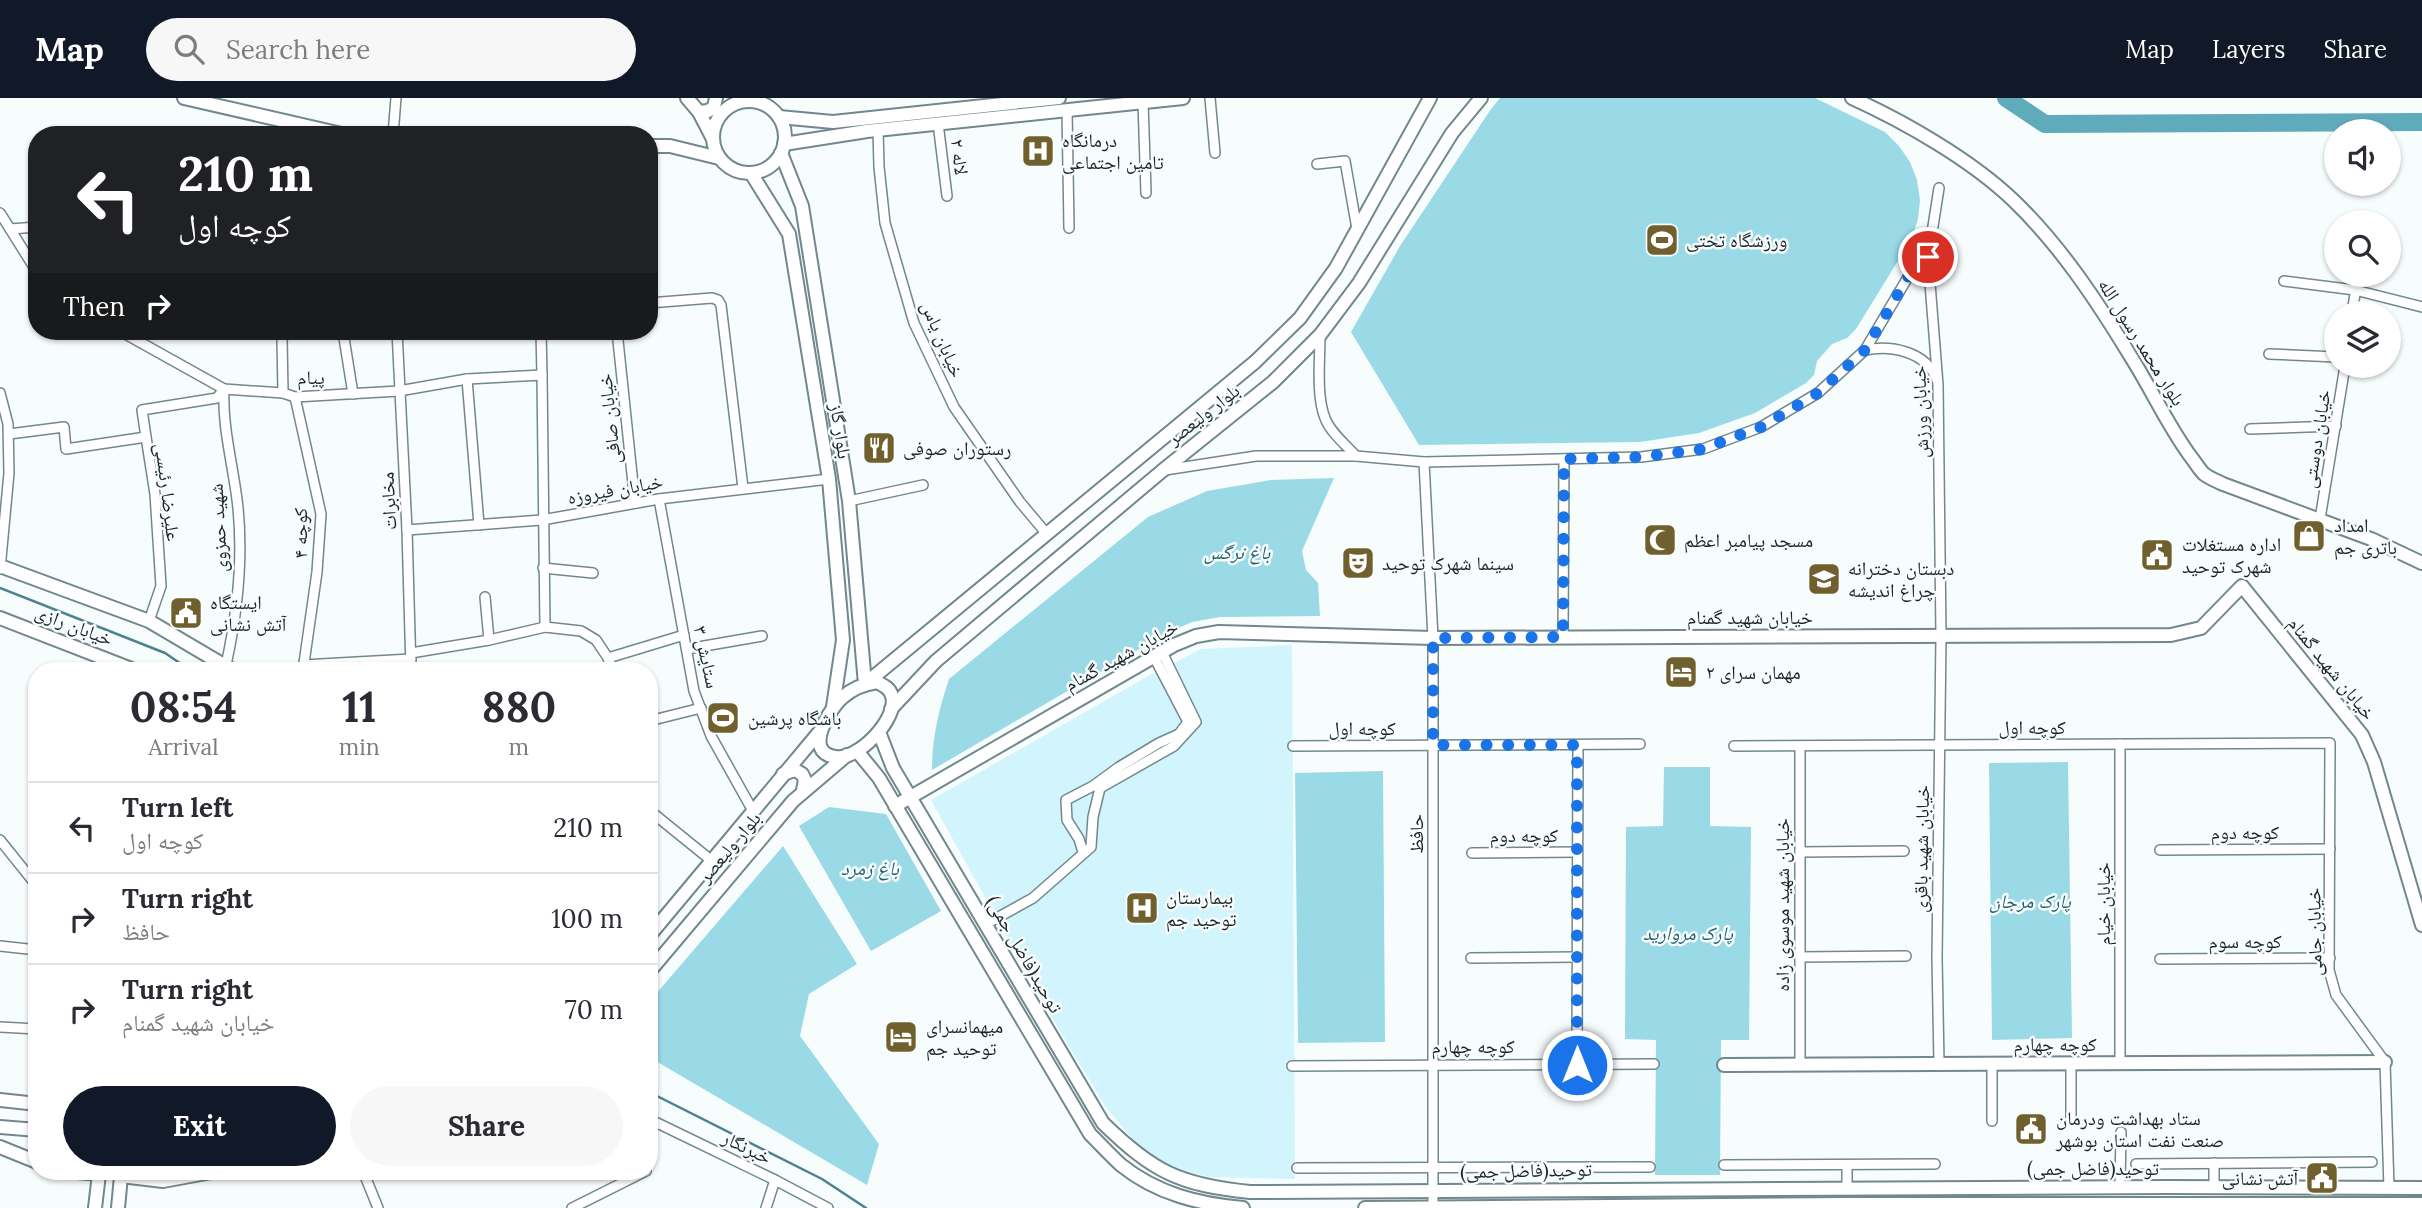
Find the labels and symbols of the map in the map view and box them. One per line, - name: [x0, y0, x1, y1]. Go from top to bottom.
- place label: درمانگاه تامین اجتماعی: [1062, 128, 1164, 174]
- hospital icon: درمانگاه تامین اجتماعی: [1019, 132, 1057, 170]
- street label: لاله ۲: [946, 138, 974, 176]
- sports icon: ورزشگاه تختی: [1643, 221, 1681, 259]
- pin: [1898, 227, 1958, 287]
- place label: ورزشگاه تختی: [1686, 228, 1787, 252]
- street label: بلوار محمد رسول الله: [2093, 274, 2191, 410]
- street label: خیابان یاس: [916, 297, 970, 381]
- street label: پیام: [297, 365, 325, 391]
- street label: خیابان ورزش: [1906, 365, 1934, 459]
- street label: خیابان صافی: [592, 373, 626, 465]
- street label: بلوار ولیعصر: [1161, 378, 1244, 450]
- street label: خیابان دوستی: [2296, 388, 2336, 490]
- street label: بلوار گاز: [825, 401, 857, 460]
- restaurant icon: رستوران صوفی: [860, 429, 898, 467]
- place label: رستوران صوفی: [903, 436, 1011, 460]
- street label: علیرضا رئیسی: [150, 442, 186, 543]
- street label: خیابان فیروزه: [565, 469, 665, 509]
- street label: مخابرات: [374, 471, 402, 531]
- street label: شهید حمزوی: [204, 483, 232, 573]
- street label: کوچه ۴: [288, 507, 312, 558]
- place label: امداد باتری جم: [2334, 513, 2397, 560]
- shop icon: امداد باتری جم: [2290, 517, 2328, 555]
- mosque icon: مسجد پیامبر اعظم: [1641, 521, 1679, 559]
- place label: مسجد پیامبر اعظم: [1684, 528, 1813, 553]
- place label: اداره مستغلات شهرک توحید: [2182, 532, 2281, 578]
- public building icon: اداره مستغلات شهرک توحید: [2138, 536, 2176, 574]
- park label: باغ نرگس: [1204, 540, 1271, 565]
- theatre icon: سینما شهرک توحید: [1339, 544, 1377, 582]
- place label: سینما شهرک توحید: [1382, 551, 1514, 575]
- place label: دبستان دخترانه چراغ اندیشه: [1848, 556, 1954, 602]
- school or university icon: دبستان دخترانه چراغ اندیشه: [1805, 560, 1843, 598]
- place label: ایستگاه آتش نشانی: [210, 590, 287, 636]
- public building icon: ایستگاه آتش نشانی: [167, 594, 205, 632]
- street label: خیابان رازی: [32, 599, 116, 651]
- street label: خیابان شهید گمنام: [1687, 605, 1813, 631]
- street label: خیابان شهید گمنام: [2282, 612, 2381, 726]
- street label: خیابان شهید گمنام: [1060, 614, 1183, 698]
- street label: ستایش ۳: [689, 623, 725, 691]
- hotel icon: مهمان سرای ۲: [1662, 653, 1700, 691]
- place label: مهمان سرای ۲: [1706, 660, 1801, 684]
- sports icon: باشگاه پرشین: [704, 699, 742, 737]
- place label: باشگاه پرشین: [748, 706, 841, 730]
- street label: کوچه اول: [1998, 715, 2066, 739]
- street label: کوچه اول: [1328, 716, 1396, 740]
- street label: خیابان شهید باقری: [1908, 785, 1934, 913]
- street label: بلوار ولیعصر: [692, 806, 766, 888]
- street label: حافظ: [1404, 814, 1428, 854]
- street label: خیابان شهید موسوی زاده: [1770, 818, 1794, 992]
- street label: کوچه دوم: [2211, 820, 2279, 846]
- street label: کوچه دوم: [1490, 823, 1558, 849]
- park label: باغ زمرد: [841, 856, 900, 881]
- street label: خیابان خیام: [2091, 863, 2117, 945]
- place label: بیمارستان توحید جم: [1166, 885, 1237, 932]
- street label: خیابان جامی: [2301, 888, 2327, 976]
- hospital icon: بیمارستان توحید جم: [1123, 889, 1161, 927]
- park label: پارک مرجان: [1989, 889, 2071, 913]
- street label: توحید(فاضل جمی): [981, 891, 1069, 1018]
- park label: پارک مروارید: [1643, 921, 1733, 945]
- street label: کوچه سوم: [2208, 929, 2282, 955]
- place label: میهمانسرای توحید جم: [926, 1014, 1003, 1061]
- hotel icon: میهمانسرای توحید جم: [882, 1018, 920, 1056]
- position arrow: [1540, 1028, 1614, 1102]
- street label: کوچه چهارم: [2013, 1032, 2097, 1058]
- street label: کوچه چهارم: [1431, 1034, 1515, 1060]
- place label: ستاد بهداشت ودرمان صنعت نفت استان بوشهر: [2055, 1106, 2224, 1152]
- public building icon: ستاد بهداشت ودرمان صنعت نفت استان بوشهر: [2012, 1110, 2050, 1148]
- street label: خبرنگار: [718, 1125, 775, 1169]
- street label: توحید(فاضل جمی): [2027, 1156, 2159, 1181]
- street label: توحید(فاضل جمی): [1460, 1157, 1593, 1184]
- public building icon: آتش نشانی: [2303, 1159, 2341, 1197]
- place label: آتش نشانی: [2222, 1166, 2299, 1190]

